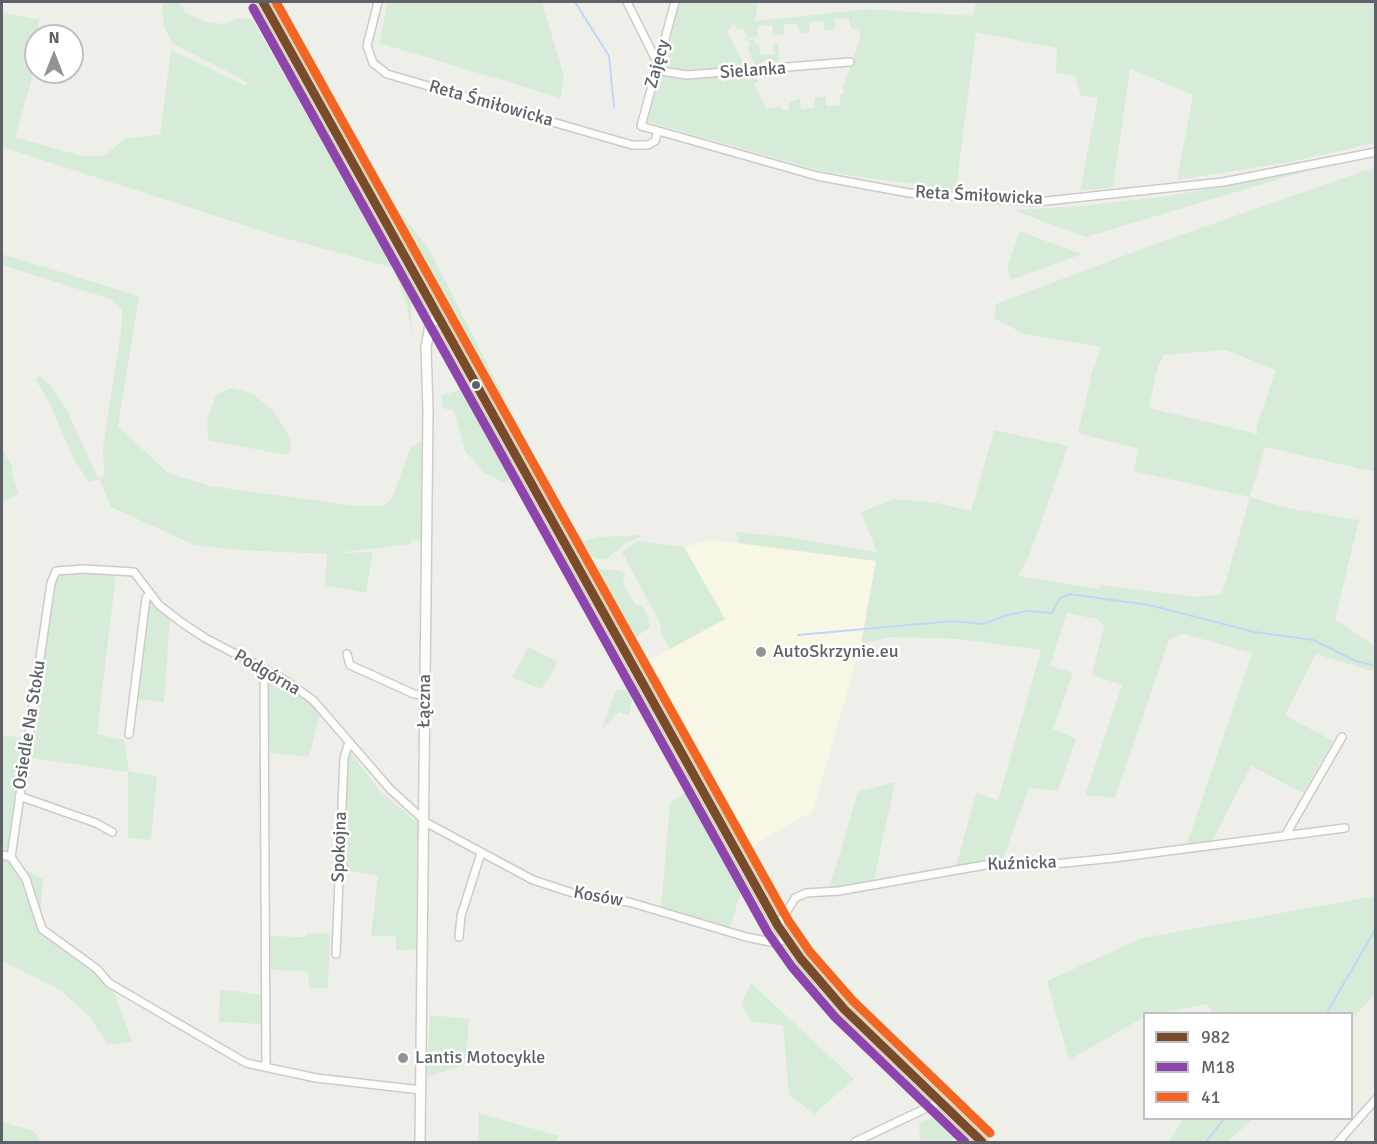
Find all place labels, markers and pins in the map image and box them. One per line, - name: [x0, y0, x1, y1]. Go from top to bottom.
- unlabelled marker: [470, 379, 482, 391]
- place label: AutoSkrzynie.eu: [773, 641, 899, 663]
- marker: AutoSkrzynie.eu: [754, 645, 768, 659]
- place label: Lantis Motocykle: [415, 1047, 545, 1069]
- marker: Lantis Motocykle: [396, 1051, 410, 1065]

